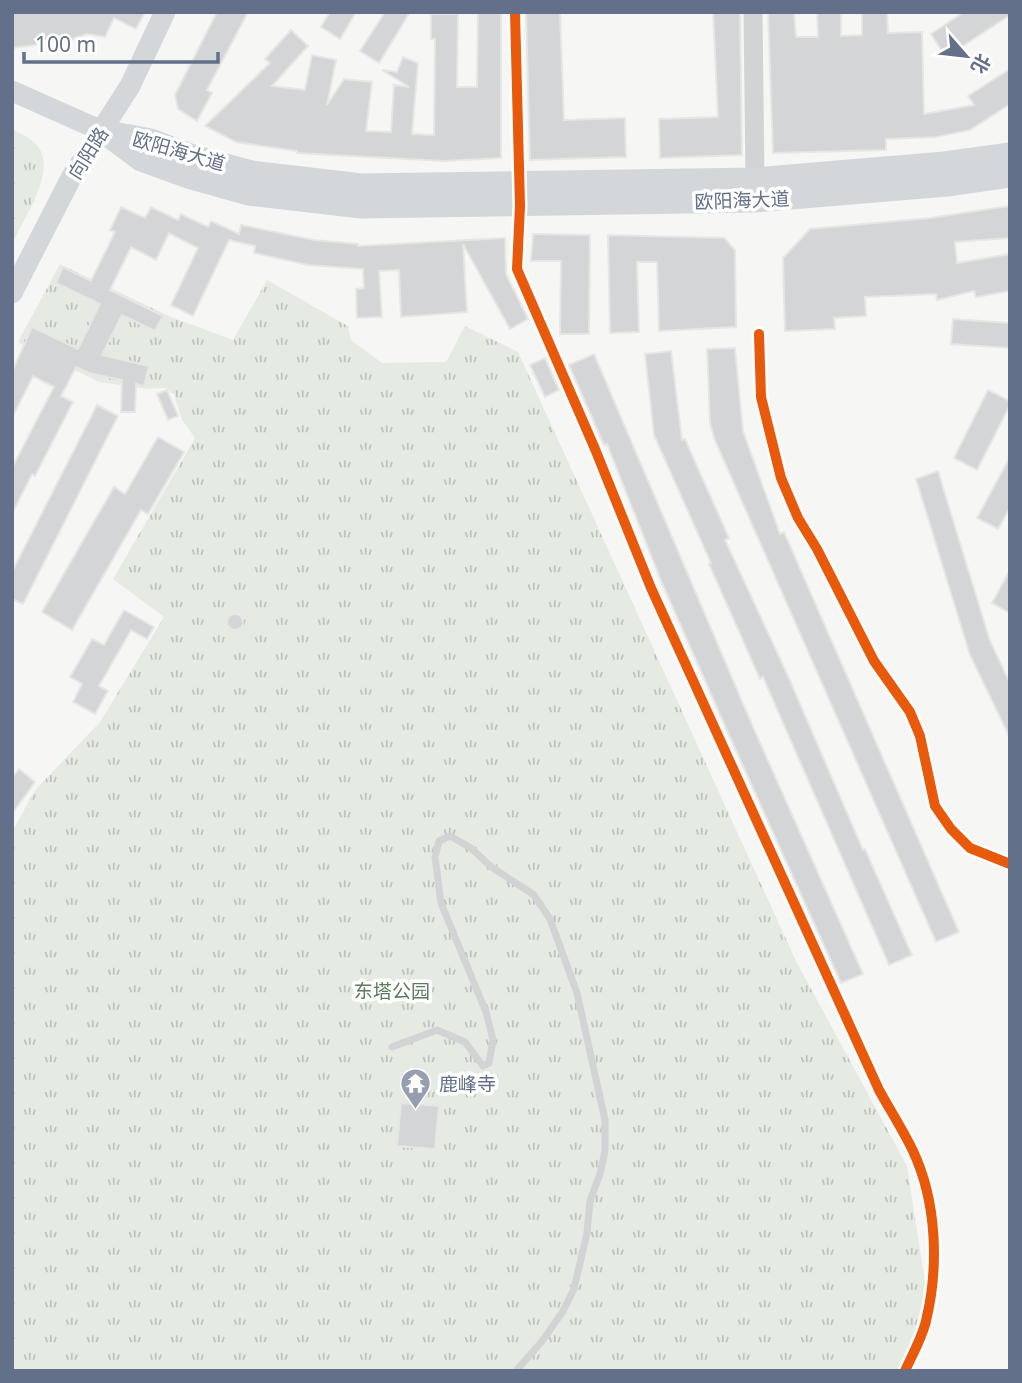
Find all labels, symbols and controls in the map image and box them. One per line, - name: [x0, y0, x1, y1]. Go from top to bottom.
- scale bar: [24, 21, 219, 65]
- north arrow: [931, 21, 1001, 91]
- text: 100 m: [35, 30, 96, 58]
- text: 北: [965, 49, 997, 78]
- street label: 向阳路: [62, 122, 114, 184]
- street label: 欧阳海大道: [130, 125, 228, 177]
- street label: 欧阳海大道: [694, 185, 790, 215]
- park label: 东塔公园: [354, 978, 430, 1004]
- temple icon: 鹿峰寺: [399, 1067, 433, 1111]
- place label: 鹿峰寺: [439, 1071, 496, 1097]

